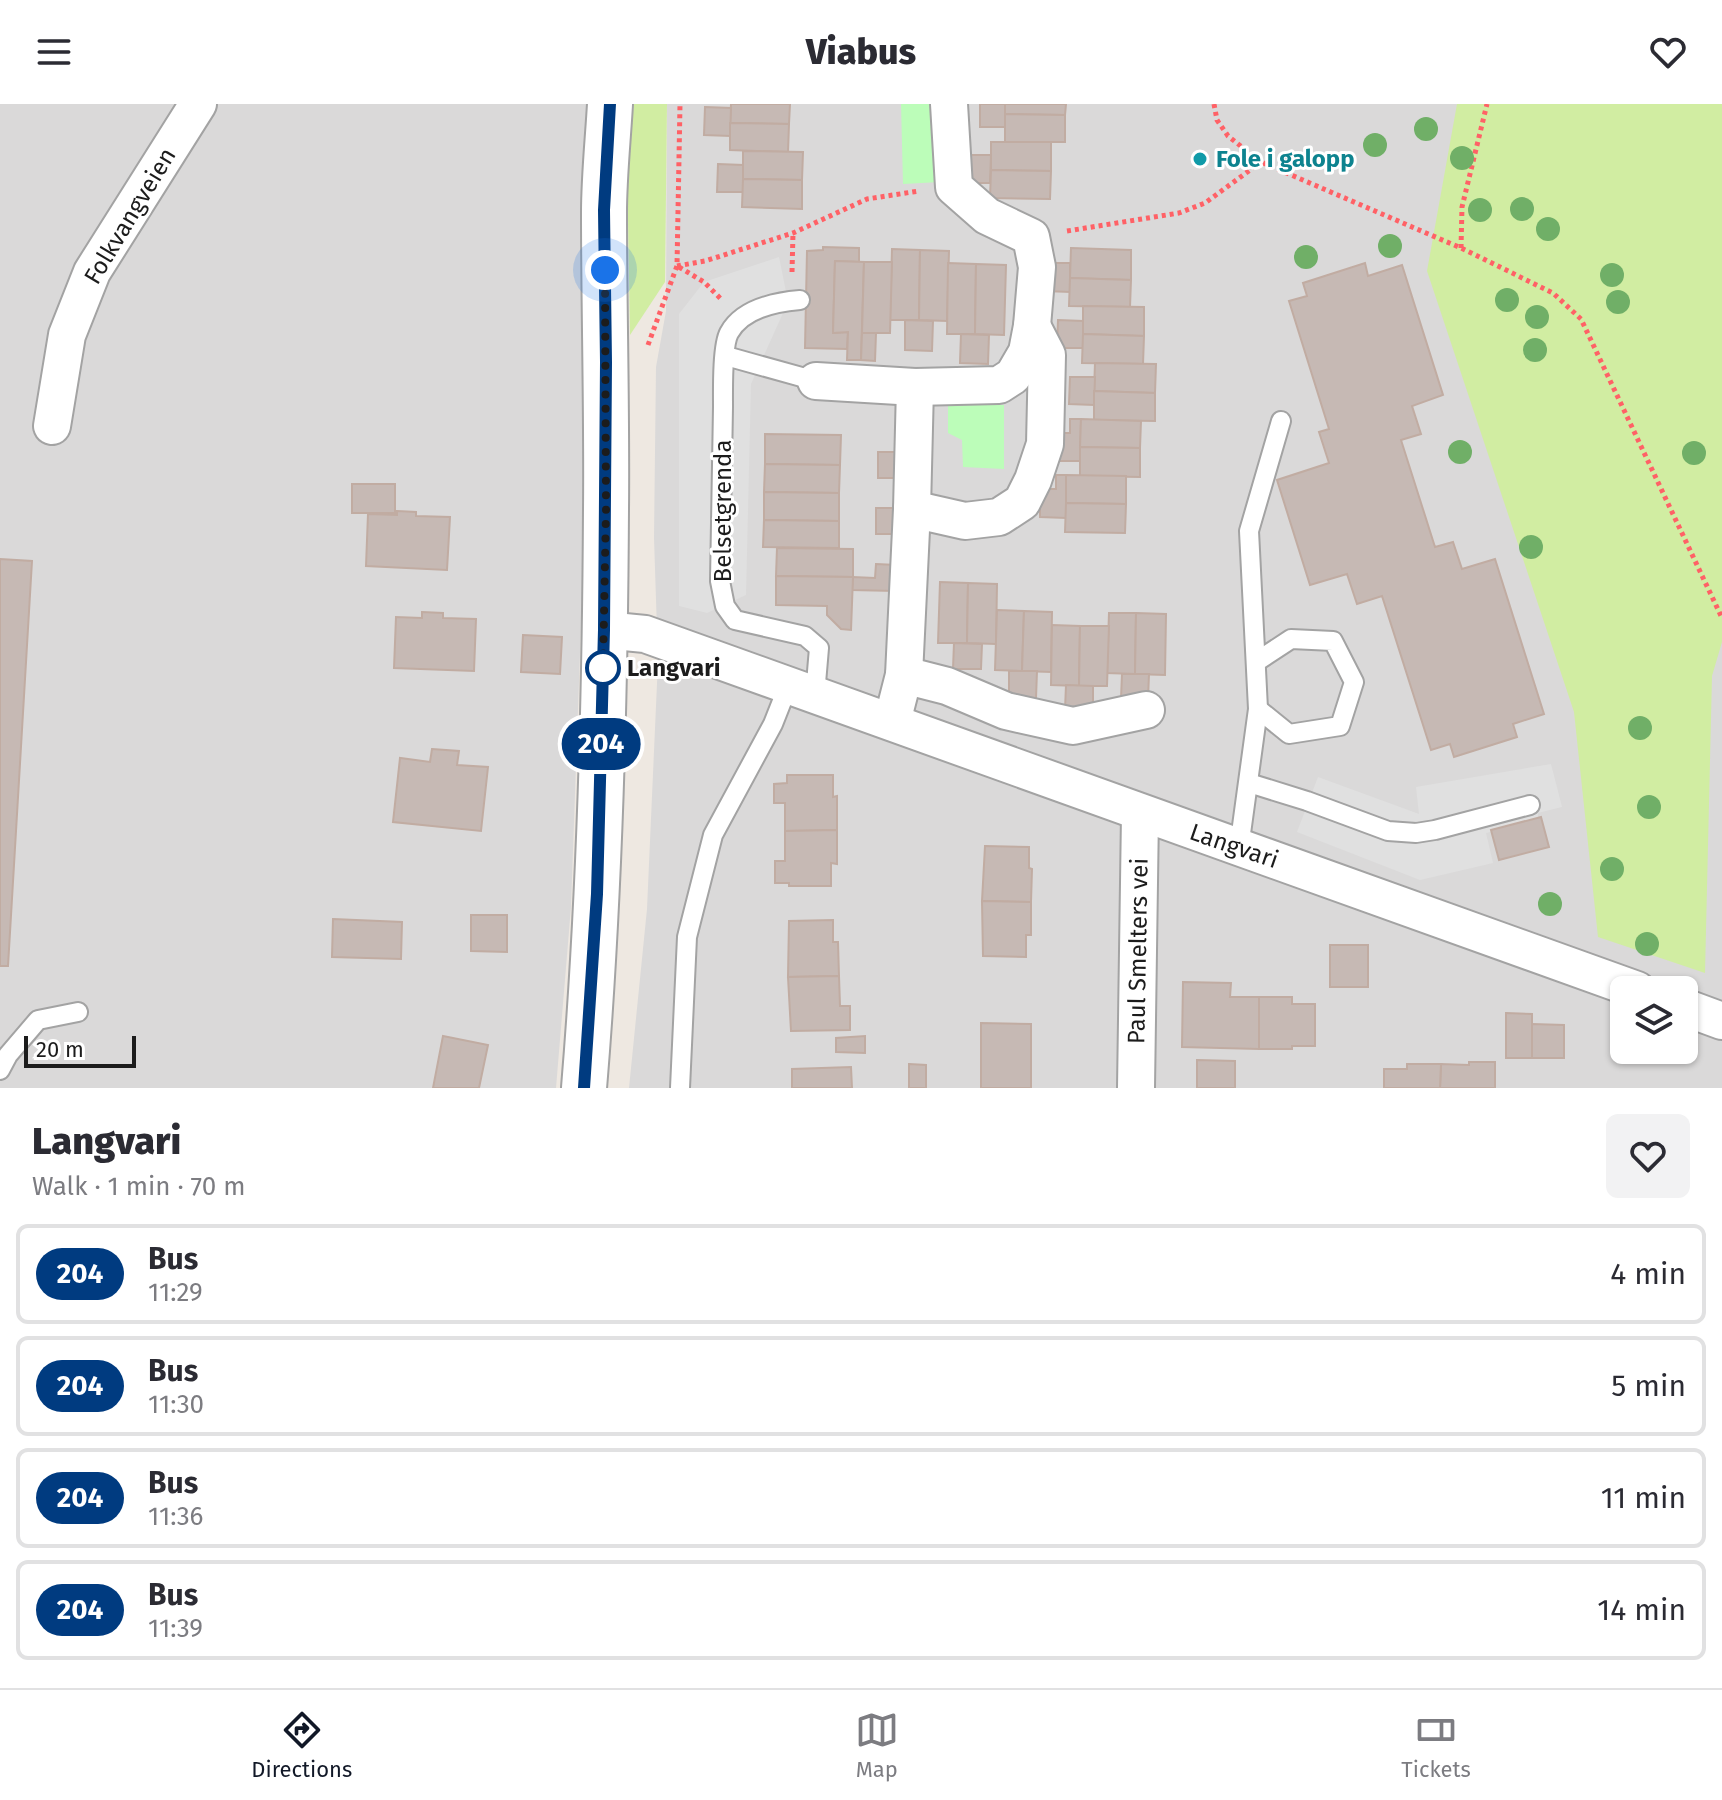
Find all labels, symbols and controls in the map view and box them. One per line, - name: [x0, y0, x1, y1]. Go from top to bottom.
- icon: menu: [32, 30, 76, 74]
- text: Viabus: [806, 30, 916, 74]
- icon: heart: [1646, 30, 1690, 74]
- street label: Folkvangveien: [78, 143, 182, 289]
- place label: Fole i galopp: [1216, 145, 1355, 173]
- marker: Fole i galopp: [1191, 150, 1209, 168]
- your location: [585, 250, 625, 290]
- street label: Belsetgrenda: [709, 440, 737, 582]
- marker: Langvari: [586, 651, 620, 685]
- place label: Langvari: [627, 654, 721, 682]
- line badge: 204: [555, 718, 647, 770]
- text: 204: [578, 727, 624, 760]
- street label: Langvari: [1186, 818, 1282, 874]
- street label: Paul Smelters vei: [1122, 858, 1154, 1044]
- map controls: [1610, 976, 1698, 1064]
- button: layers: [1610, 976, 1698, 1064]
- scale bar: [24, 1032, 136, 1068]
- text: 20 m: [36, 1036, 84, 1063]
- button: heart: [1606, 1114, 1690, 1198]
- text: Langvari: [32, 1118, 181, 1164]
- text: Walk · 1 min · 70 m: [32, 1171, 245, 1202]
- text: Bus: [148, 1241, 198, 1277]
- text: 4 min: [1610, 1256, 1686, 1292]
- text: 204: [57, 1257, 103, 1290]
- text: 11:29: [148, 1277, 203, 1308]
- text: Bus: [148, 1353, 198, 1389]
- text: 5 min: [1611, 1368, 1686, 1404]
- text: 204: [57, 1369, 103, 1402]
- text: 11:30: [148, 1389, 204, 1420]
- text: Bus: [148, 1465, 198, 1501]
- text: 11 min: [1601, 1480, 1686, 1516]
- text: 204: [57, 1481, 103, 1514]
- text: 11:36: [148, 1501, 203, 1532]
- text: Bus: [148, 1577, 198, 1613]
- text: 14 min: [1597, 1592, 1686, 1628]
- text: 204: [57, 1593, 103, 1626]
- text: 11:39: [148, 1613, 203, 1644]
- tab: Directions: [251, 1708, 352, 1783]
- tab: Map: [855, 1708, 899, 1783]
- tab: Tickets: [1401, 1708, 1471, 1783]

